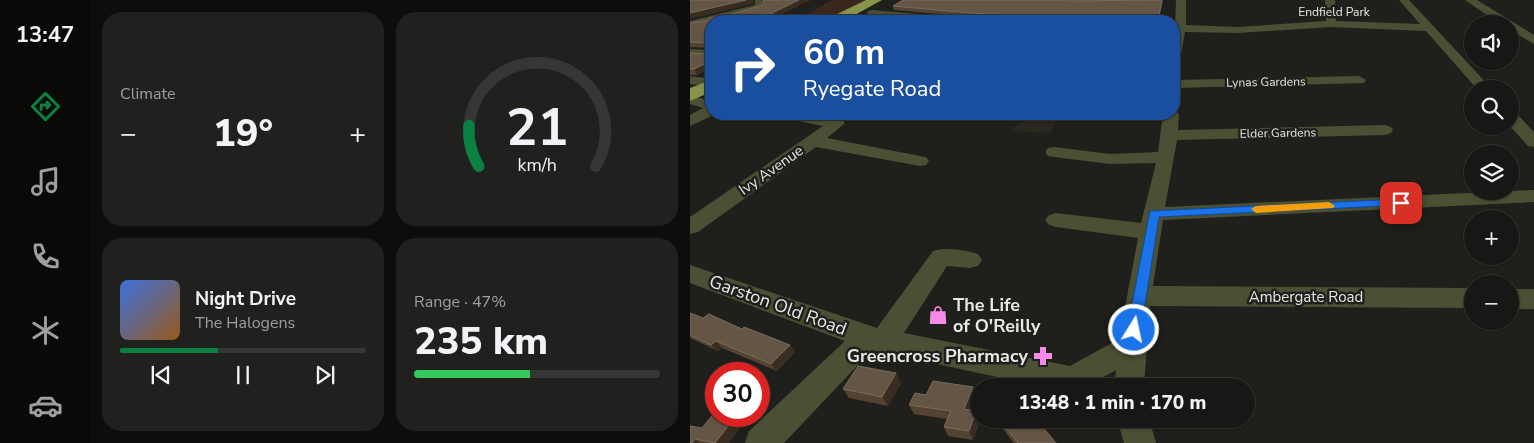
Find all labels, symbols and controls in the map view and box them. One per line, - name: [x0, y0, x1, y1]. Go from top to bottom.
- street label: Endfield Park: [1298, 4, 1371, 20]
- map controls: [1464, 15, 1519, 330]
- button: sound: [1464, 15, 1519, 70]
- text: 13:47: [16, 20, 74, 50]
- text: 60 m: [803, 29, 885, 76]
- icon: right: [720, 35, 785, 100]
- street label: Lynas Gardens: [1226, 73, 1306, 91]
- text: Ryegate Road: [803, 74, 941, 104]
- button: search: [1464, 80, 1519, 135]
- text: Climate: [120, 83, 175, 105]
- icon: directions: [28, 89, 63, 124]
- text: 21: [506, 92, 568, 163]
- text: 19°: [213, 108, 273, 159]
- text: −: [120, 115, 137, 153]
- text: +: [349, 115, 366, 153]
- street label: Elder Gardens: [1240, 124, 1317, 142]
- street label: Ivy Avenue: [735, 140, 807, 200]
- button: layers: [1464, 145, 1519, 200]
- text: km/h: [517, 153, 557, 177]
- icon: music: [28, 164, 63, 199]
- pin: [1380, 182, 1422, 224]
- icon: arrive: [1387, 189, 1415, 217]
- button: +: [1464, 210, 1519, 265]
- icon: phone: [28, 239, 63, 274]
- street label: Garston Old Road: [706, 269, 850, 341]
- button: −: [1464, 275, 1519, 330]
- text: Night Drive: [195, 286, 296, 312]
- street label: Ambergate Road: [1249, 287, 1363, 307]
- text: Range · 47%: [414, 291, 506, 313]
- place label: The Life of O'Reilly: [953, 293, 1041, 338]
- position arrow: [1107, 303, 1159, 355]
- shop icon: The Life of O'Reilly: [927, 304, 949, 326]
- text: The Halogens: [195, 312, 295, 334]
- icon: climate: [28, 313, 63, 348]
- text: 235 km: [414, 316, 548, 367]
- place label: Greencross Pharmacy: [847, 344, 1029, 368]
- pharmacy icon: Greencross Pharmacy: [1032, 345, 1054, 367]
- icon: previous: [147, 361, 175, 389]
- icon: pause: [229, 361, 257, 389]
- icon: next: [311, 361, 339, 389]
- speed limit sign: 30: [705, 362, 770, 427]
- icon: car: [28, 388, 63, 423]
- text: 13:48 · 1 min · 170 m: [1019, 390, 1206, 416]

